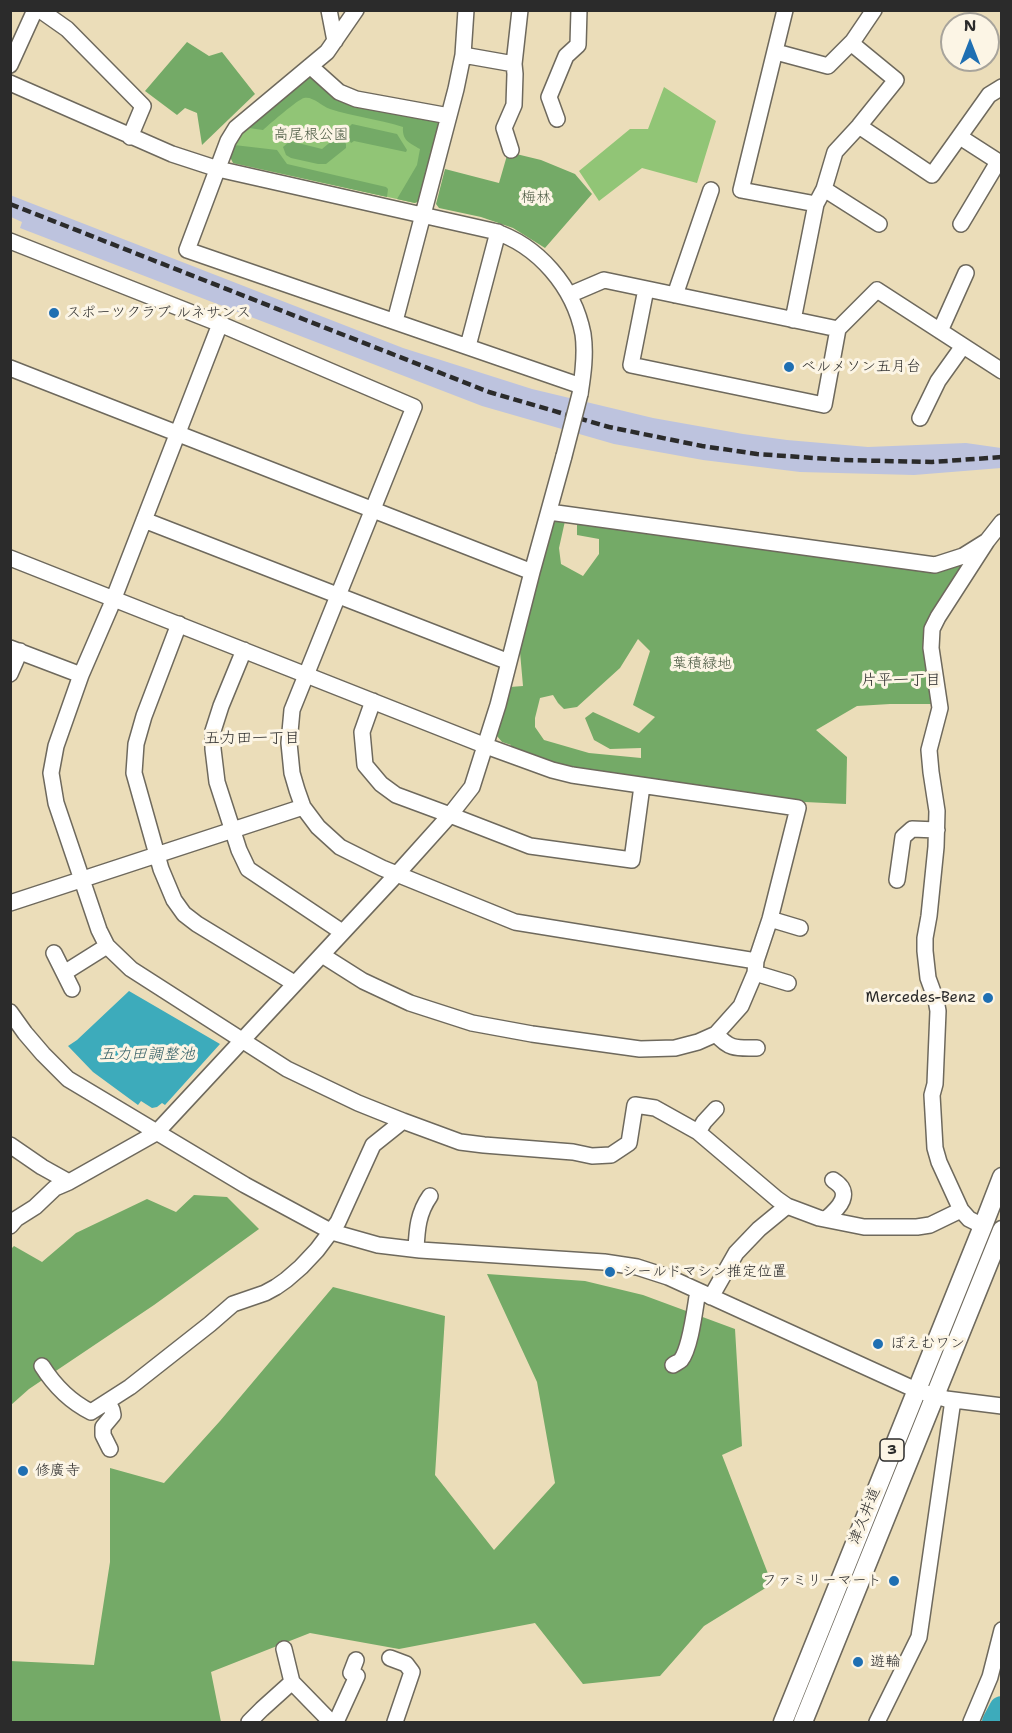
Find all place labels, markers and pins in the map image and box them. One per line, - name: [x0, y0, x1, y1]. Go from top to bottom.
- place label: スポーツクラブ ルネサンス: [66, 304, 251, 322]
- marker: スポーツクラブ ルネサンス: [47, 306, 61, 320]
- place label: ベルメソン五月台: [801, 358, 921, 376]
- marker: ベルメソン五月台: [782, 360, 796, 374]
- place label: Mercedes-Benz: [866, 989, 976, 1007]
- marker: Mercedes-Benz: [981, 991, 995, 1005]
- place label: シールドマシン推定位置: [622, 1263, 787, 1281]
- marker: シールドマシン推定位置: [603, 1265, 617, 1279]
- place label: ぽえむワン: [890, 1335, 965, 1353]
- marker: ぽえむワン: [871, 1337, 885, 1351]
- place label: 修廣寺: [35, 1462, 80, 1480]
- marker: 修廣寺: [16, 1464, 30, 1478]
- place label: ファミリーマート: [762, 1572, 882, 1590]
- marker: ファミリーマート: [887, 1574, 901, 1588]
- place label: 遊輪: [870, 1653, 900, 1671]
- marker: 遊輪: [851, 1655, 865, 1669]

